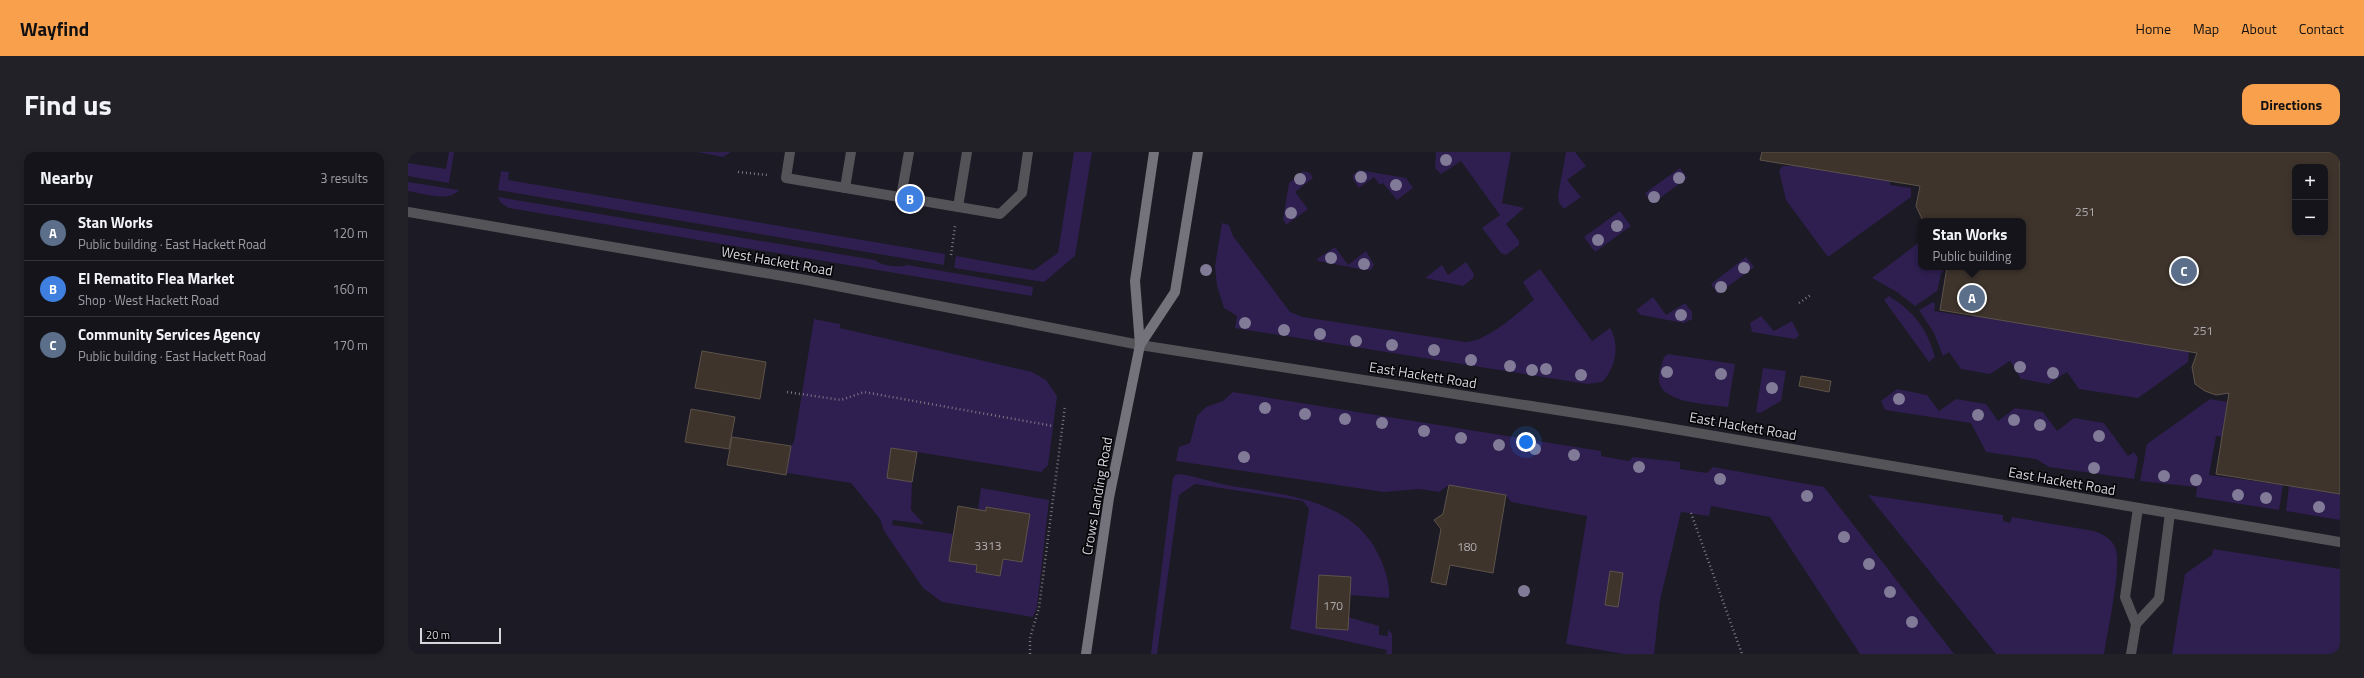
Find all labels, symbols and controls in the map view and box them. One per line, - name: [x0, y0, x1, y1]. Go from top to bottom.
- text: Wayfind: [20, 14, 89, 43]
- text: Home: [2136, 18, 2171, 39]
- text: Map: [2193, 18, 2219, 39]
- text: About: [2241, 18, 2277, 39]
- text: Contact: [2299, 18, 2344, 39]
- text: Find us: [24, 83, 112, 126]
- button: Directions: [2242, 84, 2340, 125]
- map controls: [2292, 164, 2328, 236]
- button: +: [2292, 164, 2328, 200]
- text: Nearby: [40, 165, 93, 191]
- text: 3 results: [320, 168, 368, 188]
- pin: B: [897, 184, 923, 214]
- button: −: [2292, 200, 2328, 236]
- house number: 251: [2075, 202, 2095, 221]
- text: Stan Works: [78, 211, 153, 234]
- popup: [1918, 218, 2026, 270]
- text: A: [49, 223, 57, 243]
- text: 120 m: [332, 223, 368, 243]
- text: Stan Works: [1933, 223, 2007, 246]
- text: Public building · East Hackett Road: [78, 234, 266, 254]
- street label: West Hackett Road: [720, 240, 835, 281]
- text: Public building: [1933, 246, 2011, 266]
- pin: C: [2171, 256, 2197, 286]
- text: El Rematito Flea Market: [78, 267, 234, 290]
- text: B: [49, 279, 57, 299]
- text: 160 m: [332, 279, 368, 299]
- pin: A: [1959, 283, 1985, 313]
- text: Shop · West Hackett Road: [78, 290, 219, 310]
- house number: 251: [2193, 321, 2213, 340]
- text: Community Services Agency: [78, 323, 260, 346]
- text: C: [49, 335, 57, 355]
- text: 170 m: [332, 335, 368, 355]
- text: Public building · East Hackett Road: [78, 346, 266, 366]
- street label: East Hackett Road: [1368, 356, 1478, 393]
- street label: East Hackett Road: [1688, 406, 1798, 445]
- your location: [1516, 432, 1536, 452]
- street label: Crows Landing Road: [1076, 435, 1117, 557]
- street label: East Hackett Road: [2007, 461, 2117, 500]
- house number: 3313: [975, 536, 1001, 555]
- house number: 180: [1457, 537, 1477, 556]
- house number: 170: [1323, 596, 1343, 615]
- scale bar: [420, 626, 501, 645]
- text: 20 m: [426, 627, 450, 643]

